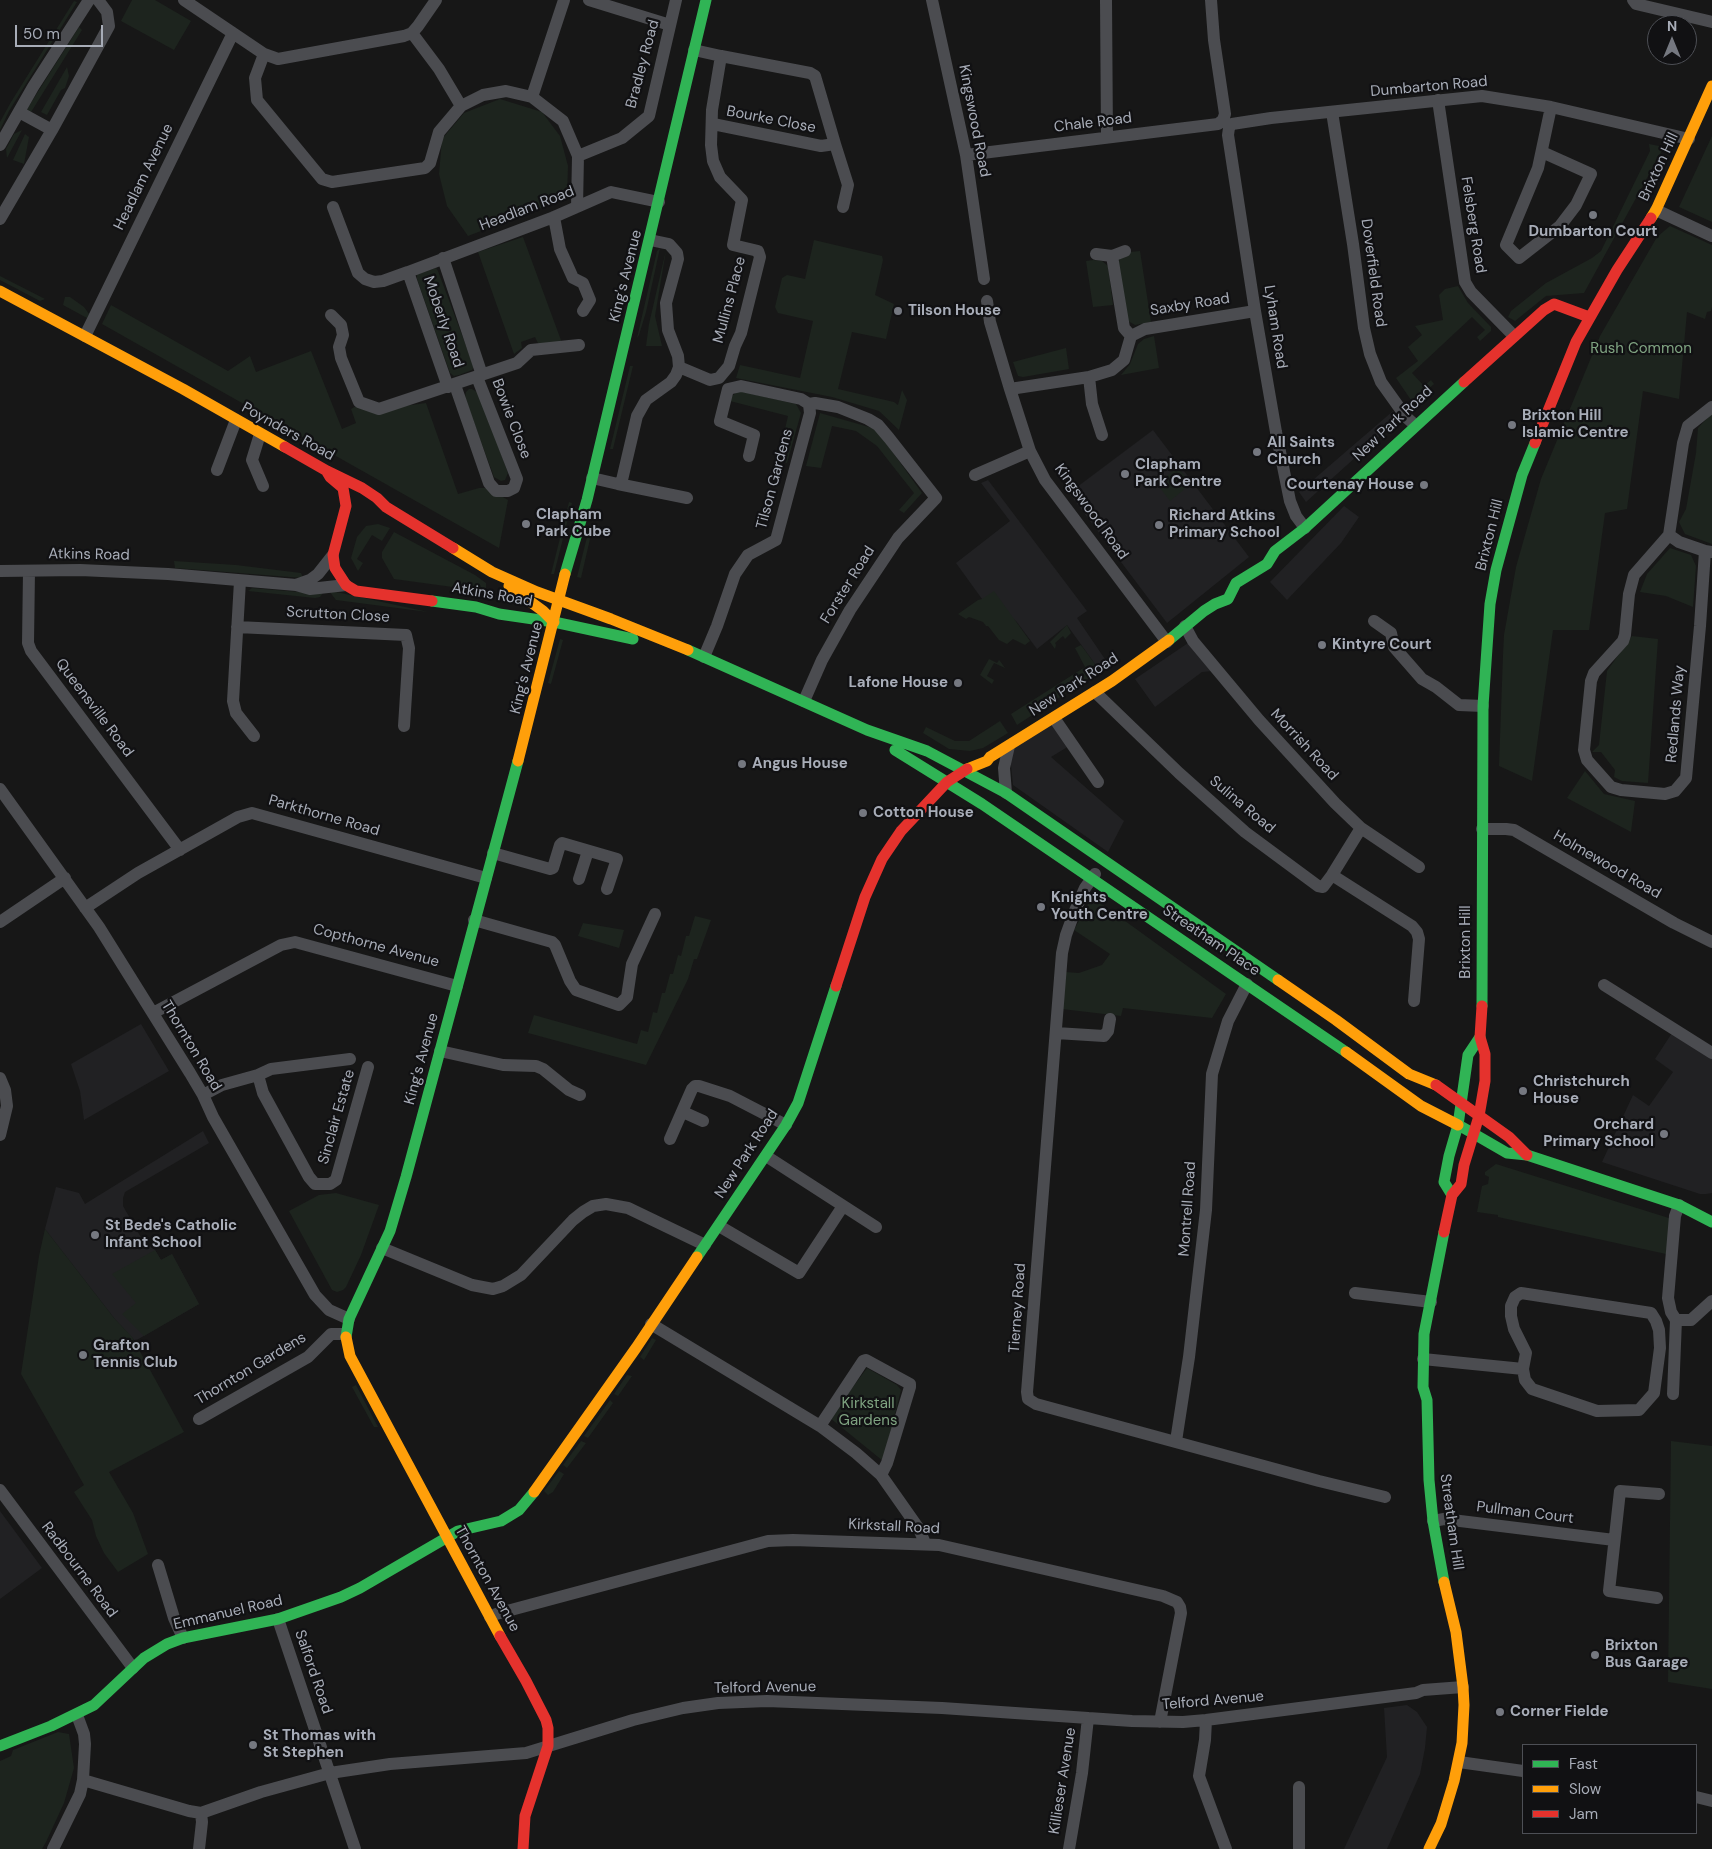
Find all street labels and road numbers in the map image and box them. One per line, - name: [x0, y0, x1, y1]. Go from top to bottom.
- street label: Bradley Road: [623, 18, 663, 110]
- street label: Kingswood Road: [954, 63, 994, 179]
- street label: Dumbarton Road: [1370, 73, 1488, 101]
- street label: Bourke Close: [725, 103, 817, 137]
- street label: Chale Road: [1053, 109, 1133, 137]
- street label: Headlam Avenue: [110, 121, 178, 233]
- street label: Brixton Hill: [1635, 130, 1683, 204]
- street label: Felsberg Road: [1456, 175, 1490, 275]
- street label: Headlam Road: [477, 183, 577, 235]
- street label: Doverfield Road: [1356, 218, 1390, 328]
- street label: King's Avenue: [606, 228, 646, 324]
- street label: Mullins Place: [710, 255, 750, 345]
- street label: Moberly Road: [419, 274, 467, 370]
- street label: Lyham Road: [1260, 284, 1290, 370]
- street label: Saxby Road: [1149, 290, 1231, 320]
- street label: Bowie Close: [488, 376, 534, 462]
- street label: New Park Road: [1349, 382, 1437, 466]
- street label: Poynders Road: [238, 399, 338, 465]
- street label: Tilson Gardens: [753, 427, 797, 531]
- street label: Kingswood Road: [1050, 461, 1132, 563]
- street label: Brixton Hill: [1472, 497, 1508, 573]
- street label: Forster Road: [817, 543, 879, 627]
- street label: Atkins Road: [48, 545, 130, 565]
- street label: Atkins Road: [450, 579, 534, 611]
- street label: Scrutton Close: [286, 603, 390, 627]
- street label: King's Avenue: [507, 620, 547, 716]
- street label: New Park Road: [1026, 650, 1122, 720]
- street label: Queensville Road: [51, 655, 137, 761]
- street label: Redlands Way: [1663, 665, 1689, 763]
- street label: Morrish Road: [1266, 705, 1342, 785]
- street label: Sulina Road: [1206, 772, 1278, 838]
- street label: Parkthorne Road: [266, 792, 382, 840]
- street label: Holmewood Road: [1550, 827, 1664, 903]
- street label: Streatham Place: [1159, 902, 1263, 980]
- street label: Brixton Hill: [1457, 905, 1475, 979]
- street label: Copthorne Avenue: [311, 921, 441, 971]
- street label: Thornton Road: [157, 998, 225, 1094]
- street label: King's Avenue: [401, 1011, 443, 1107]
- street label: Sinclair Estate: [315, 1067, 359, 1167]
- street label: New Park Road: [712, 1106, 782, 1202]
- street label: Montrell Road: [1176, 1161, 1200, 1257]
- street label: Tierney Road: [1006, 1262, 1030, 1354]
- street label: Thornton Gardens: [192, 1329, 310, 1409]
- street label: Streatham Hill: [1435, 1473, 1467, 1571]
- street label: Pullman Court: [1475, 1498, 1575, 1528]
- street label: Kirkstall Road: [848, 1516, 940, 1538]
- street label: Radbourne Road: [37, 1519, 121, 1621]
- street label: Thornton Avenue: [450, 1523, 524, 1635]
- street label: Emmanuel Road: [172, 1592, 284, 1634]
- street label: Salford Road: [290, 1628, 336, 1716]
- street label: Telford Avenue: [714, 1678, 816, 1698]
- street label: Telford Avenue: [1161, 1688, 1265, 1714]
- street label: Killieser Avenue: [1046, 1726, 1080, 1836]

